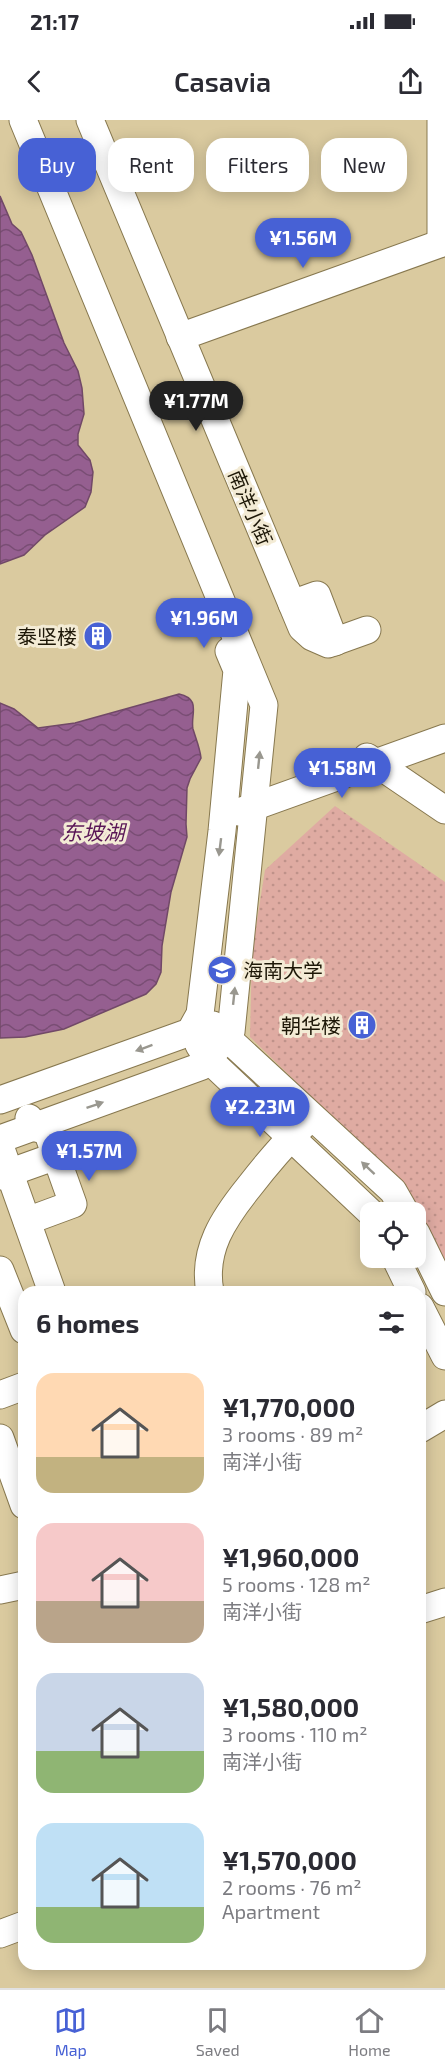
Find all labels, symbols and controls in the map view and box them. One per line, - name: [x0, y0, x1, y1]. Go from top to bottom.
- text: 21:17: [30, 8, 79, 34]
- icon: back: [18, 65, 51, 98]
- text: Casavia: [174, 65, 271, 97]
- icon: share: [394, 65, 427, 98]
- chip: Buy: [18, 138, 96, 192]
- chip: Rent: [108, 138, 194, 192]
- chip: Filters: [206, 138, 309, 192]
- chip: New: [321, 138, 407, 192]
- pin: ¥1.56M: [254, 218, 352, 269]
- text: ¥1.56M: [269, 225, 337, 249]
- pin: ¥1.77M: [147, 381, 245, 432]
- text: ¥1.77M: [163, 388, 229, 412]
- street label: 南洋小街: [224, 465, 278, 549]
- pin: ¥1.96M: [155, 598, 253, 649]
- text: ¥1.96M: [170, 605, 238, 629]
- building icon: 泰坚楼: [82, 620, 114, 652]
- place label: 泰坚楼: [17, 624, 77, 648]
- pin: ¥1.58M: [293, 748, 391, 799]
- one-way arrow: [254, 751, 264, 770]
- text: ¥1.58M: [308, 755, 376, 779]
- water label: 东坡湖: [62, 819, 127, 844]
- one-way arrow: [216, 838, 225, 857]
- school or university icon: 海南大学: [206, 954, 238, 986]
- place label: 海南大学: [243, 958, 323, 982]
- one-way arrow: [229, 986, 239, 1005]
- building icon: 朝华楼: [346, 1009, 378, 1041]
- place label: 朝华楼: [281, 1013, 341, 1037]
- one-way arrow: [135, 1044, 153, 1053]
- pin: ¥2.23M: [211, 1087, 309, 1138]
- text: ¥2.23M: [224, 1094, 296, 1118]
- one-way arrow: [86, 1100, 104, 1110]
- pin: ¥1.57M: [40, 1131, 138, 1182]
- text: ¥1.57M: [56, 1138, 122, 1162]
- one-way arrow: [362, 1161, 376, 1175]
- map controls: [360, 1202, 426, 1268]
- button: locate: [360, 1202, 426, 1268]
- icon: filters: [375, 1306, 408, 1339]
- text: 6 homes: [36, 1307, 139, 1338]
- text: ¥1,770,000: [222, 1391, 355, 1422]
- icon: home: [84, 1397, 156, 1469]
- text: 3 rooms · 89 m²: [222, 1422, 363, 1446]
- text: 南洋小街: [222, 1449, 302, 1473]
- text: ¥1,960,000: [222, 1541, 359, 1572]
- icon: home: [84, 1547, 156, 1619]
- text: 5 rooms · 128 m²: [222, 1572, 371, 1596]
- text: 南洋小街: [222, 1599, 302, 1623]
- text: ¥1,580,000: [222, 1691, 359, 1722]
- icon: home: [84, 1697, 156, 1769]
- text: 3 rooms · 110 m²: [222, 1722, 368, 1746]
- text: 南洋小街: [222, 1749, 302, 1773]
- text: ¥1,570,000: [222, 1844, 357, 1875]
- icon: home: [84, 1847, 156, 1919]
- text: 2 rooms · 76 m²: [222, 1875, 361, 1899]
- text: Apartment: [222, 1899, 320, 1923]
- tab: Map: [54, 2004, 87, 2059]
- tab: Saved: [196, 2004, 240, 2059]
- tab: Home: [348, 2004, 391, 2059]

